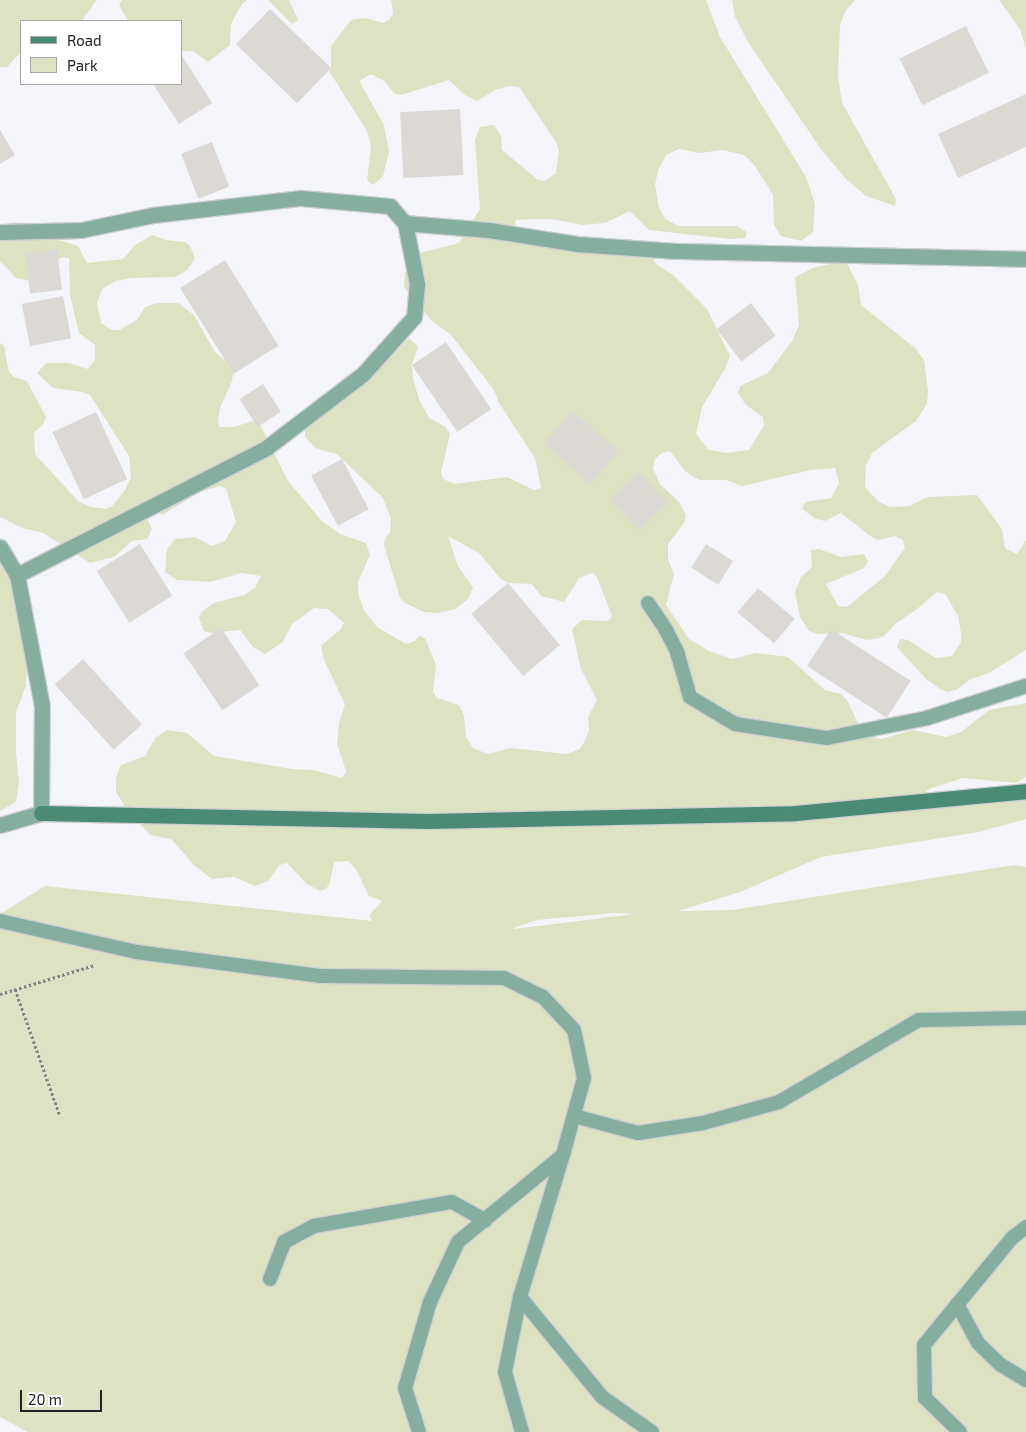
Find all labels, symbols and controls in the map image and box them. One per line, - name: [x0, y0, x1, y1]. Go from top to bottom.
- legend: [20, 20, 182, 85]
- text: Road: [67, 31, 102, 49]
- text: Park: [67, 56, 98, 74]
- scale bar: [22, 1380, 105, 1412]
- text: 20 m: [28, 1390, 62, 1408]

